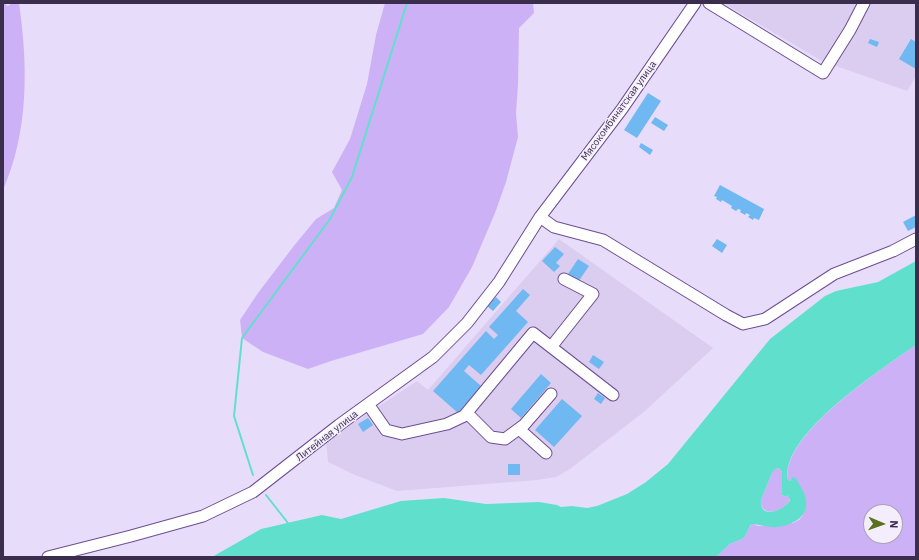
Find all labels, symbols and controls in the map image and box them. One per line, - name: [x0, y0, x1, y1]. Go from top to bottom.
- street label: Мясокомбинатская улица: [579, 59, 659, 163]
- street label: Литейная улица: [294, 408, 360, 464]
- north arrow: [863, 504, 903, 544]
- text: N: [887, 520, 901, 529]

